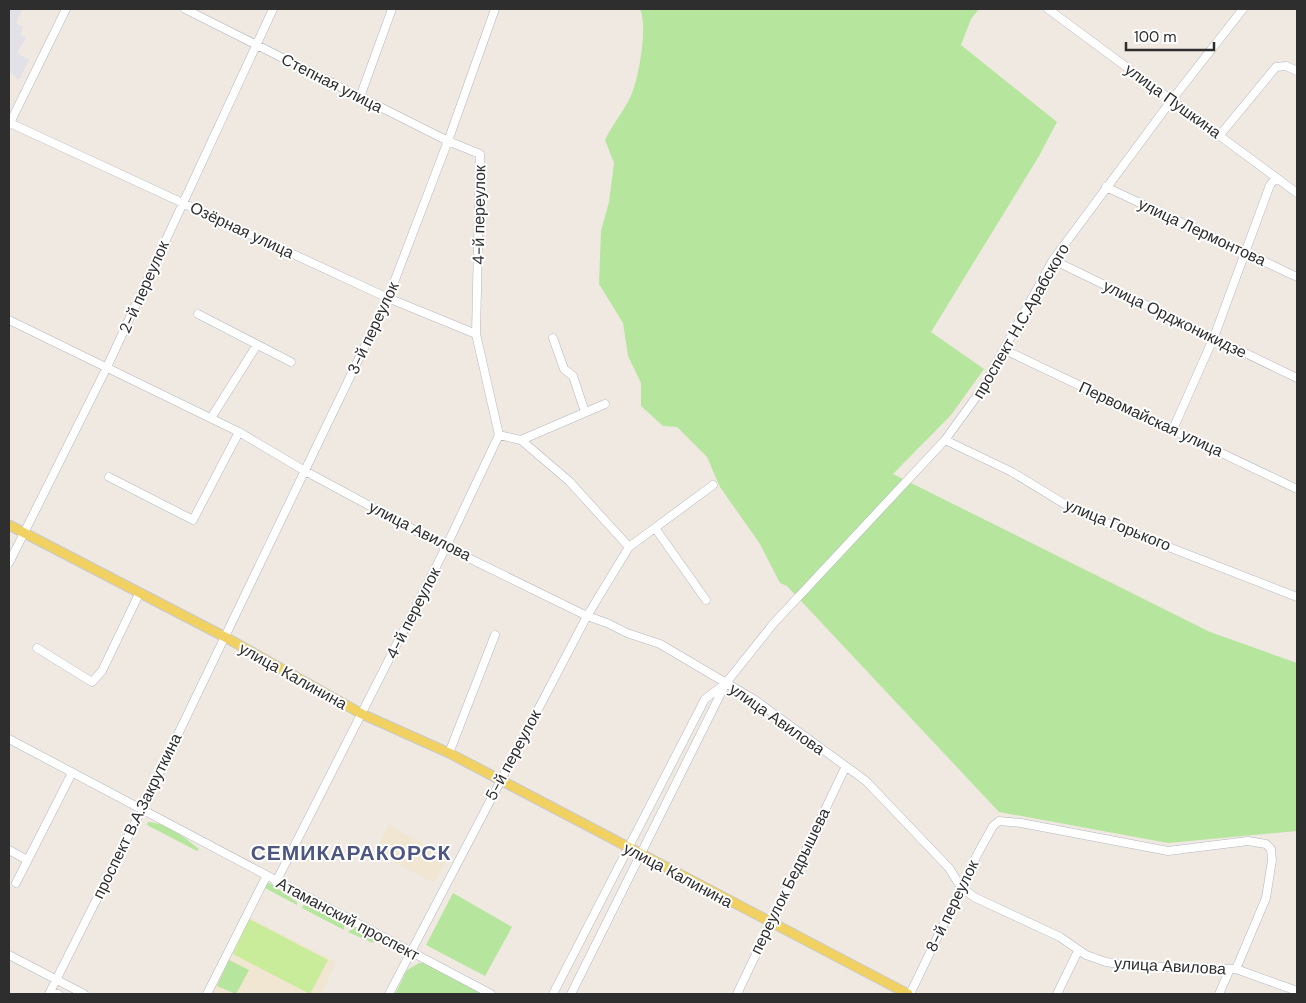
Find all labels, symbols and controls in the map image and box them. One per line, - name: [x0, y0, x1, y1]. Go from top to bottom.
- scale bar: [1126, 20, 1214, 52]
- text: 100 m: [1134, 27, 1177, 47]
- street label: Степная улица: [278, 48, 386, 118]
- street label: улица Пушкина: [1121, 59, 1225, 143]
- street label: 4-й переулок: [468, 164, 490, 265]
- street label: улица Лермонтова: [1135, 193, 1269, 271]
- street label: Озёрная улица: [187, 197, 297, 263]
- street label: 2-й переулок: [114, 236, 174, 337]
- street label: проспект Н.С.Арабского: [968, 239, 1074, 403]
- street label: улица Орджоникидзе: [1100, 275, 1250, 363]
- street label: 3-й переулок: [342, 278, 404, 378]
- street label: Первомайская улица: [1076, 376, 1226, 462]
- street label: улица Горького: [1062, 494, 1174, 556]
- street label: улица Авилова: [365, 496, 475, 566]
- street label: 4-й переулок: [381, 563, 445, 662]
- street label: улица Калинина: [235, 638, 351, 714]
- street label: улица Авилова: [725, 678, 829, 760]
- street label: 5-й переулок: [480, 705, 546, 804]
- street label: проспект В.А.Закруткина: [88, 730, 186, 902]
- street label: переулок Бедрышева: [745, 804, 835, 958]
- street label: улица Калинина: [620, 838, 736, 913]
- district label: СЕМИКАРАКОРСК: [251, 839, 451, 867]
- street label: 8-й переулок: [921, 856, 984, 955]
- street label: Атаманский проспект: [273, 872, 424, 966]
- street label: улица Авилова: [1114, 953, 1227, 979]

